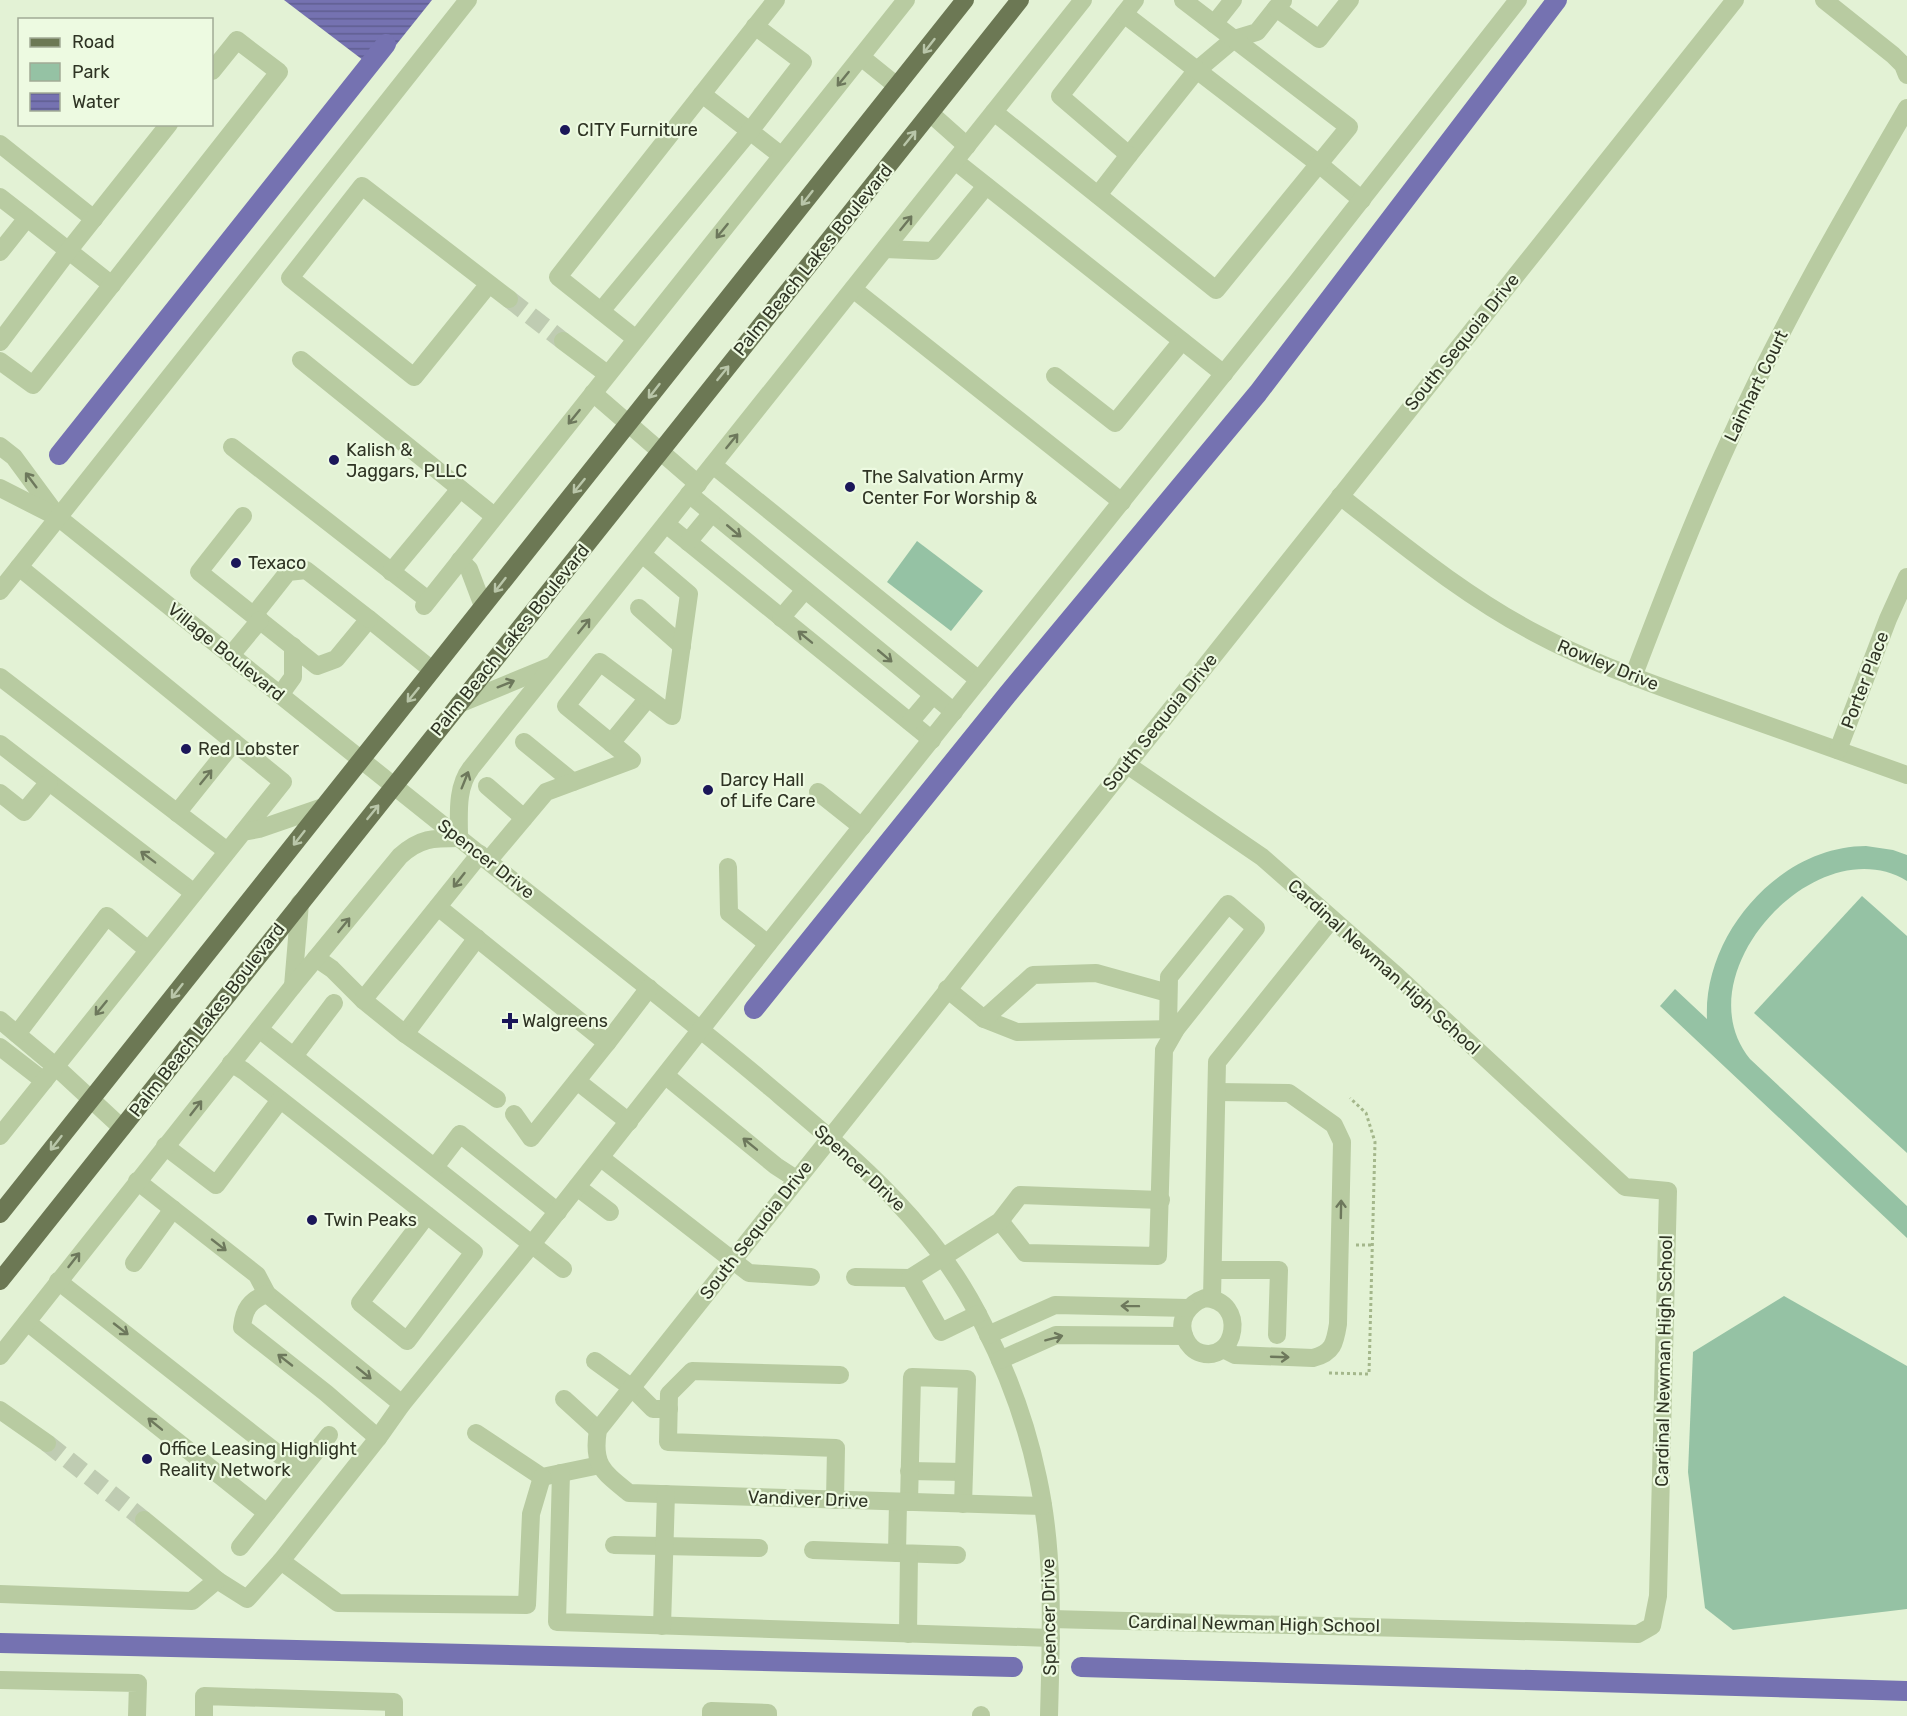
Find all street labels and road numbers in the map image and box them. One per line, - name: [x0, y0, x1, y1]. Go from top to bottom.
- street label: Palm Beach Lakes Boulevard: [729, 160, 897, 360]
- street label: South Sequoia Drive: [1400, 269, 1524, 415]
- street label: Lainhart Court: [1719, 327, 1793, 445]
- street label: Palm Beach Lakes Boulevard: [426, 540, 594, 740]
- street label: Village Boulevard: [163, 598, 289, 706]
- street label: Porter Place: [1836, 628, 1894, 732]
- street label: Rowley Drive: [1554, 635, 1662, 695]
- street label: South Sequoia Drive: [1098, 649, 1222, 795]
- street label: Spencer Drive: [433, 814, 539, 904]
- street label: Cardinal Newman High School: [1283, 875, 1485, 1059]
- street label: Palm Beach Lakes Boulevard: [124, 919, 290, 1121]
- street label: Spencer Drive: [810, 1120, 910, 1216]
- street label: South Sequoia Drive: [695, 1156, 817, 1304]
- street label: Cardinal Newman High School: [1651, 1235, 1677, 1487]
- street label: Vandiver Drive: [747, 1486, 869, 1512]
- street label: Spencer Drive: [1037, 1558, 1061, 1676]
- street label: Cardinal Newman High School: [1128, 1611, 1380, 1637]

